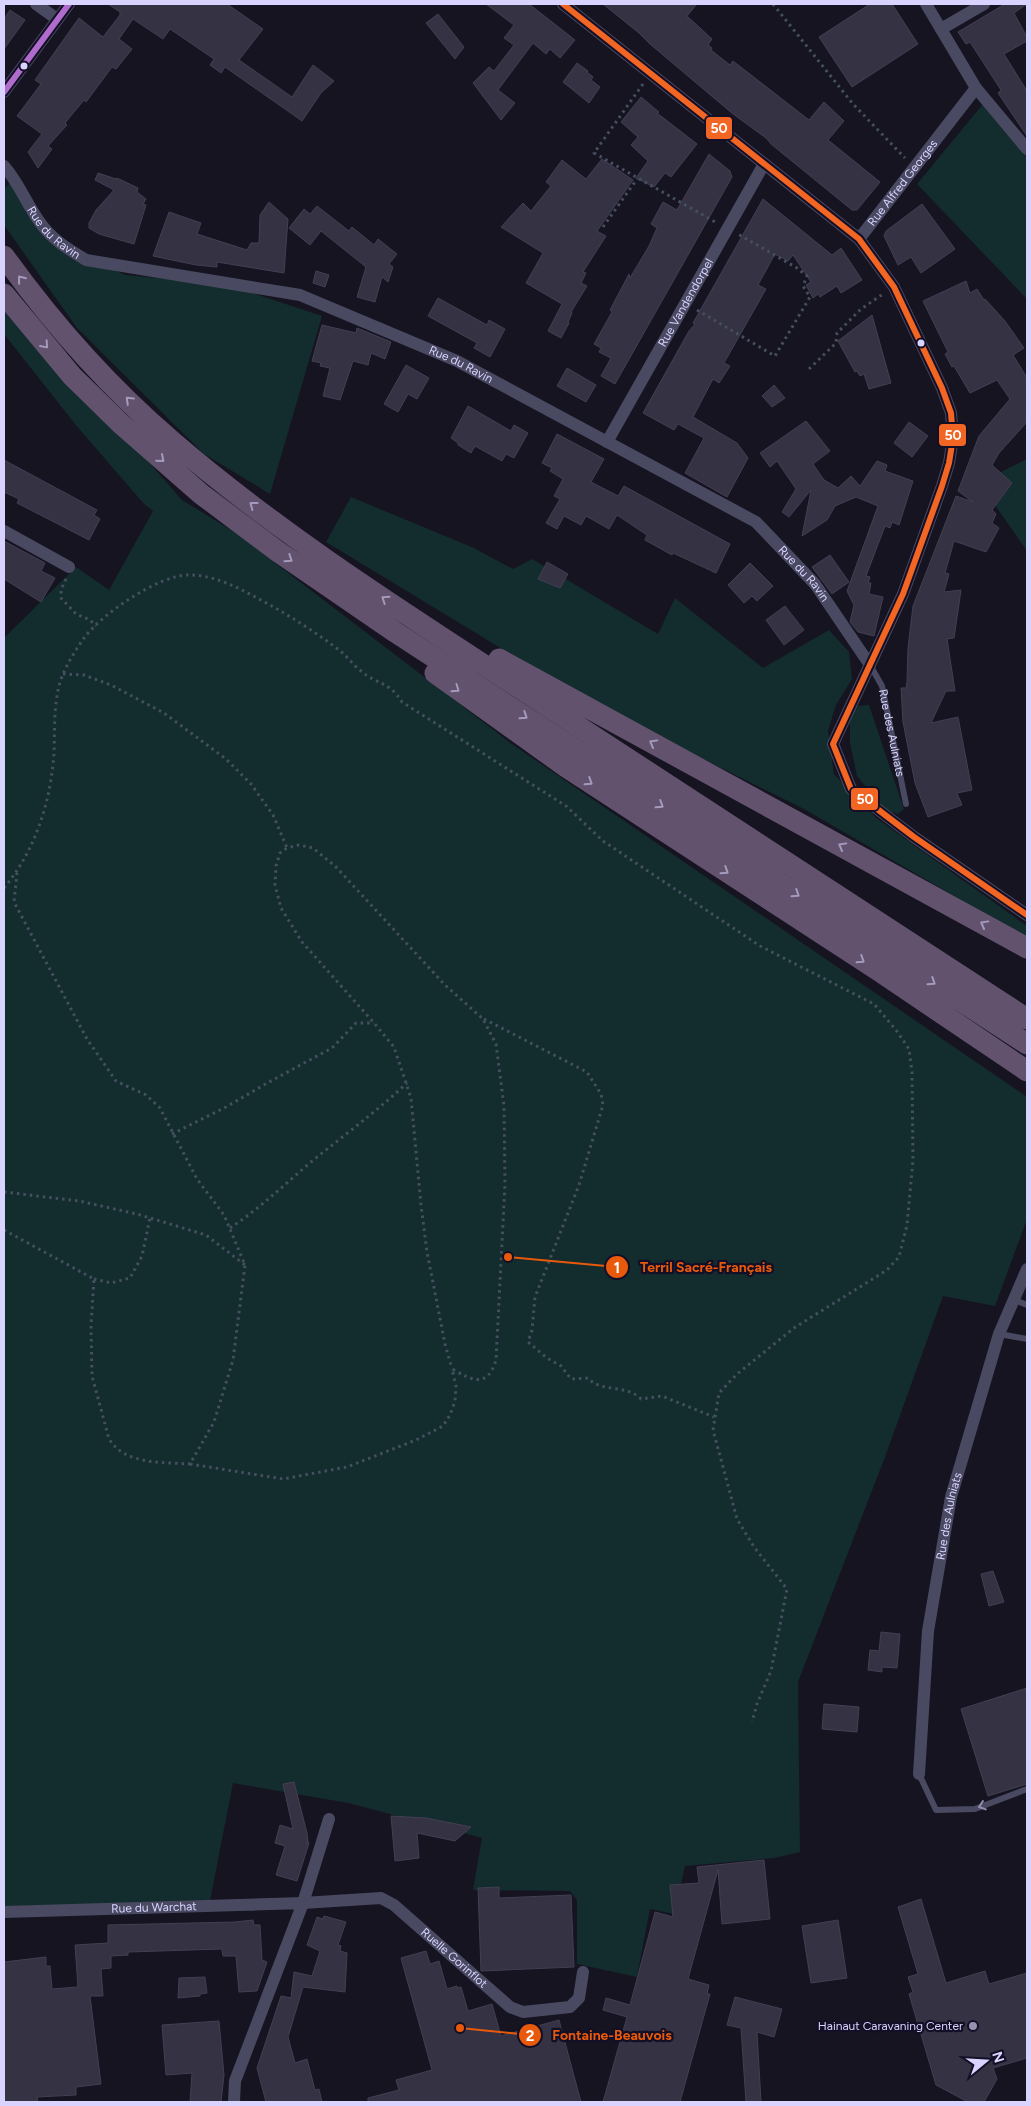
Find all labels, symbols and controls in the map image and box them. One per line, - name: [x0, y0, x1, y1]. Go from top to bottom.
- unlabelled marker: [19, 61, 29, 71]
- line badge: 50: [705, 116, 733, 140]
- text: 50: [710, 120, 728, 137]
- street label: Rue Alfred Georges: [865, 137, 941, 229]
- street label: Rue du Ravin: [24, 204, 83, 262]
- street label: Rue Vandendorpel: [655, 256, 716, 349]
- one-way arrow: [19, 276, 27, 285]
- unlabelled marker: [916, 338, 926, 348]
- one-way arrow: [39, 340, 48, 349]
- street label: Rue du Ravin: [427, 343, 496, 386]
- one-way arrow: [126, 397, 135, 406]
- line badge: 50: [938, 423, 967, 447]
- text: 50: [944, 427, 962, 444]
- one-way arrow: [155, 453, 164, 462]
- one-way arrow: [250, 503, 259, 511]
- street label: Rue du Ravin: [775, 543, 832, 604]
- one-way arrow: [283, 553, 292, 562]
- one-way arrow: [382, 596, 391, 605]
- one-way arrow: [450, 683, 460, 692]
- street label: Rue des Aulniats: [876, 688, 907, 778]
- one-way arrow: [518, 710, 528, 719]
- one-way arrow: [649, 740, 658, 750]
- one-way arrow: [584, 776, 593, 785]
- line badge: 50: [850, 787, 879, 811]
- text: 50: [856, 791, 874, 808]
- one-way arrow: [654, 799, 664, 808]
- one-way arrow: [838, 843, 847, 853]
- one-way arrow: [719, 865, 729, 874]
- one-way arrow: [791, 887, 800, 897]
- one-way arrow: [981, 920, 990, 930]
- one-way arrow: [856, 953, 865, 963]
- one-way arrow: [927, 976, 936, 986]
- callout: Terril Sacré-Français: [605, 1253, 782, 1282]
- text: 1: [614, 1259, 620, 1277]
- text: Terril Sacré-Français: [640, 1259, 773, 1276]
- street label: Rue des Aulniats: [933, 1470, 965, 1561]
- one-way arrow: [978, 1801, 986, 1811]
- street label: Rue du Warchat: [111, 1899, 197, 1916]
- street label: Ruelle Gorinflot: [418, 1925, 491, 1991]
- place label: Hainaut Caravaning Center: [818, 2019, 963, 2033]
- marker: Hainaut Caravaning Center: [967, 2020, 979, 2032]
- callout: Fontaine-Beauvois: [517, 2021, 681, 2050]
- text: 2: [526, 2027, 535, 2045]
- text: Fontaine-Beauvois: [552, 2027, 672, 2044]
- north arrow: [961, 2036, 1011, 2086]
- text: N: [988, 2049, 1008, 2065]

